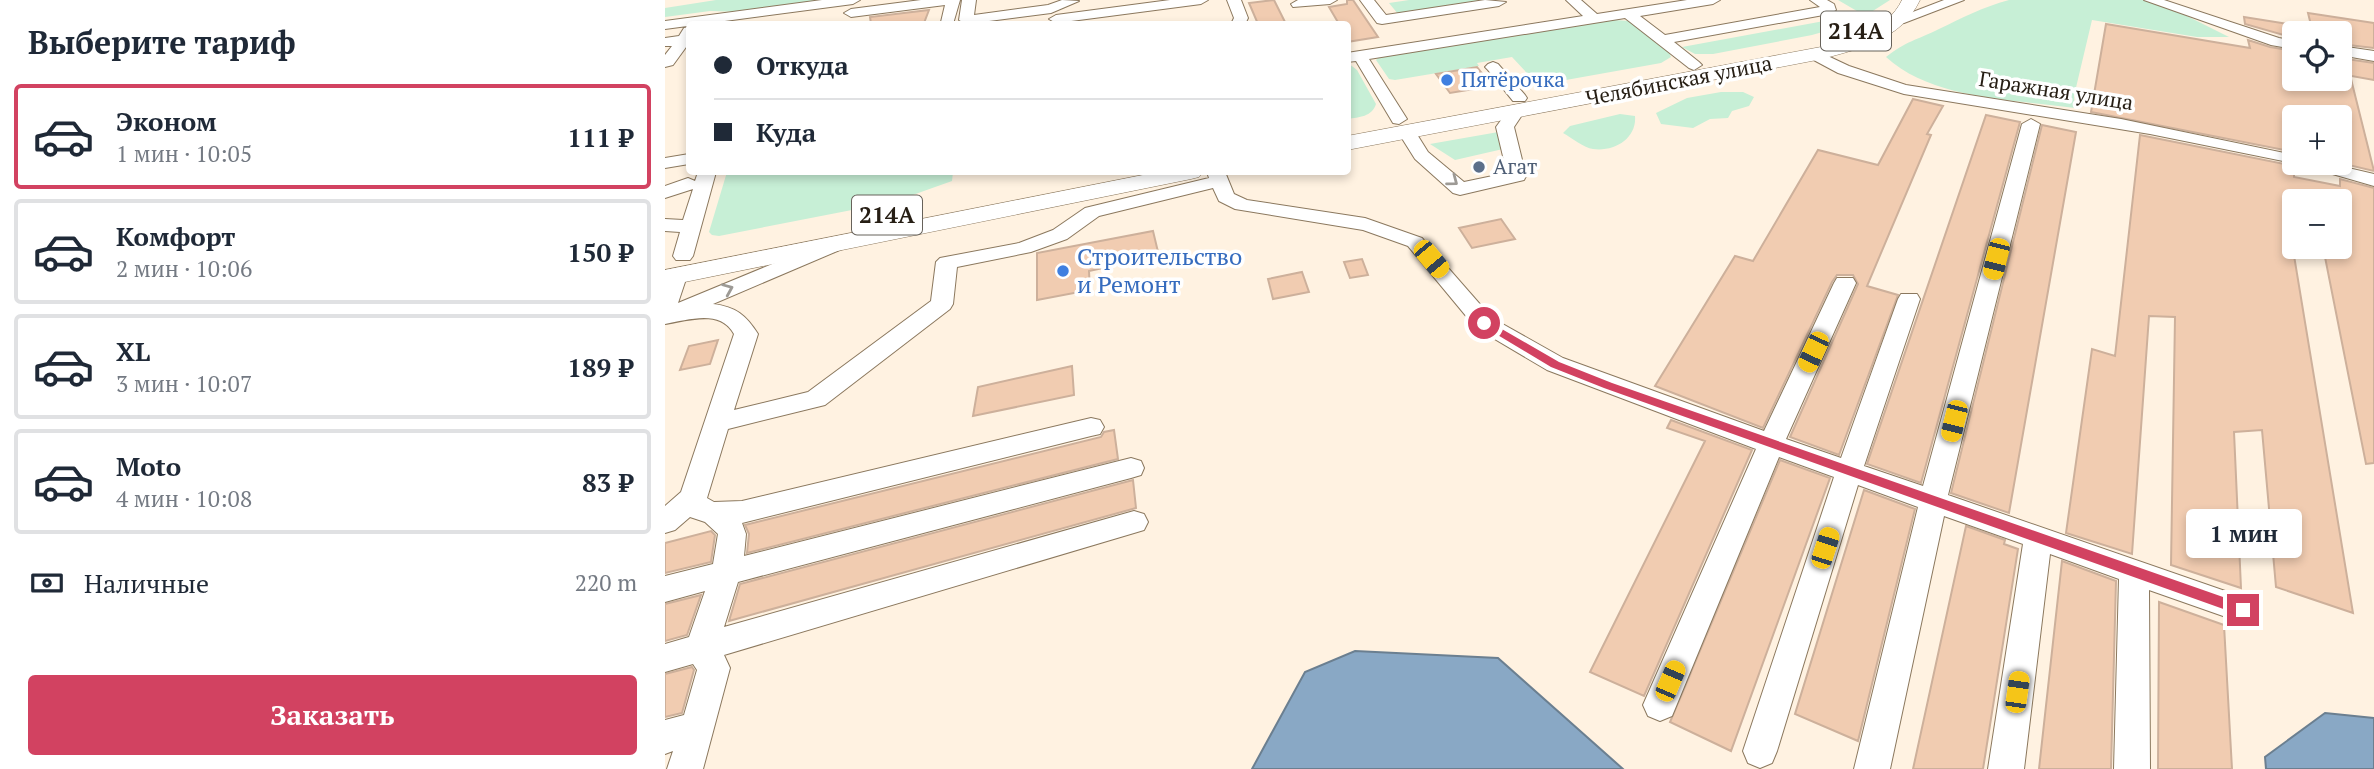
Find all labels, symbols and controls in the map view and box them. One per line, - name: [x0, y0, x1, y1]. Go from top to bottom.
- road number: 214А: [1821, 12, 1891, 50]
- text: Выберите тариф: [28, 21, 296, 63]
- map controls: [2282, 21, 2352, 259]
- button: locate: [2282, 21, 2352, 91]
- text: Откуда: [756, 48, 849, 82]
- street label: Челябинская улица: [1583, 48, 1775, 112]
- street label: Гаражная улица: [1977, 64, 2136, 116]
- place label: Пятёрочка: [1461, 65, 1565, 93]
- marker: Пятёрочка: [1439, 72, 1455, 88]
- text: Эконом: [116, 104, 217, 138]
- icon: car: [32, 105, 95, 168]
- button: +: [2282, 105, 2352, 175]
- text: Куда: [756, 115, 816, 149]
- text: 111 ₽: [567, 120, 633, 154]
- text: 1 мин · 10:05: [116, 138, 252, 169]
- place label: Агат: [1493, 152, 1537, 180]
- marker: Агат: [1471, 159, 1487, 175]
- one-way arrow: [1445, 173, 1457, 185]
- button: −: [2282, 189, 2352, 259]
- road number: 214А: [852, 196, 922, 234]
- text: Комфорт: [116, 219, 235, 253]
- icon: car: [32, 220, 95, 283]
- text: 150 ₽: [567, 235, 633, 269]
- car: [1410, 236, 1453, 282]
- car: [1981, 236, 2012, 282]
- place label: Строительство и Ремонт: [1077, 240, 1242, 300]
- text: 2 мин · 10:06: [116, 253, 252, 284]
- marker: Строительство и Ремонт: [1055, 263, 1071, 279]
- one-way arrow: [721, 284, 733, 298]
- route start: [1468, 307, 1500, 339]
- car: [1795, 329, 1832, 375]
- text: XL: [116, 334, 150, 368]
- icon: car: [32, 335, 95, 398]
- text: 189 ₽: [567, 350, 633, 384]
- text: 3 мин · 10:07: [116, 368, 252, 399]
- car: [1939, 398, 1970, 444]
- text: Moto: [116, 449, 181, 483]
- icon: car: [32, 450, 95, 513]
- text: 83 ₽: [582, 465, 633, 499]
- text: 4 мин · 10:08: [116, 483, 252, 514]
- callout: 1 мин: [2185, 508, 2301, 558]
- text: 1 мин: [2210, 518, 2278, 549]
- car: [1809, 525, 1842, 571]
- icon: cash: [28, 564, 66, 602]
- text: Наличные: [84, 566, 209, 600]
- text: 220 m: [575, 567, 637, 598]
- route end: [2227, 594, 2259, 626]
- car: [1653, 658, 1688, 704]
- car: [2004, 670, 2031, 714]
- button: Заказать: [28, 675, 637, 755]

